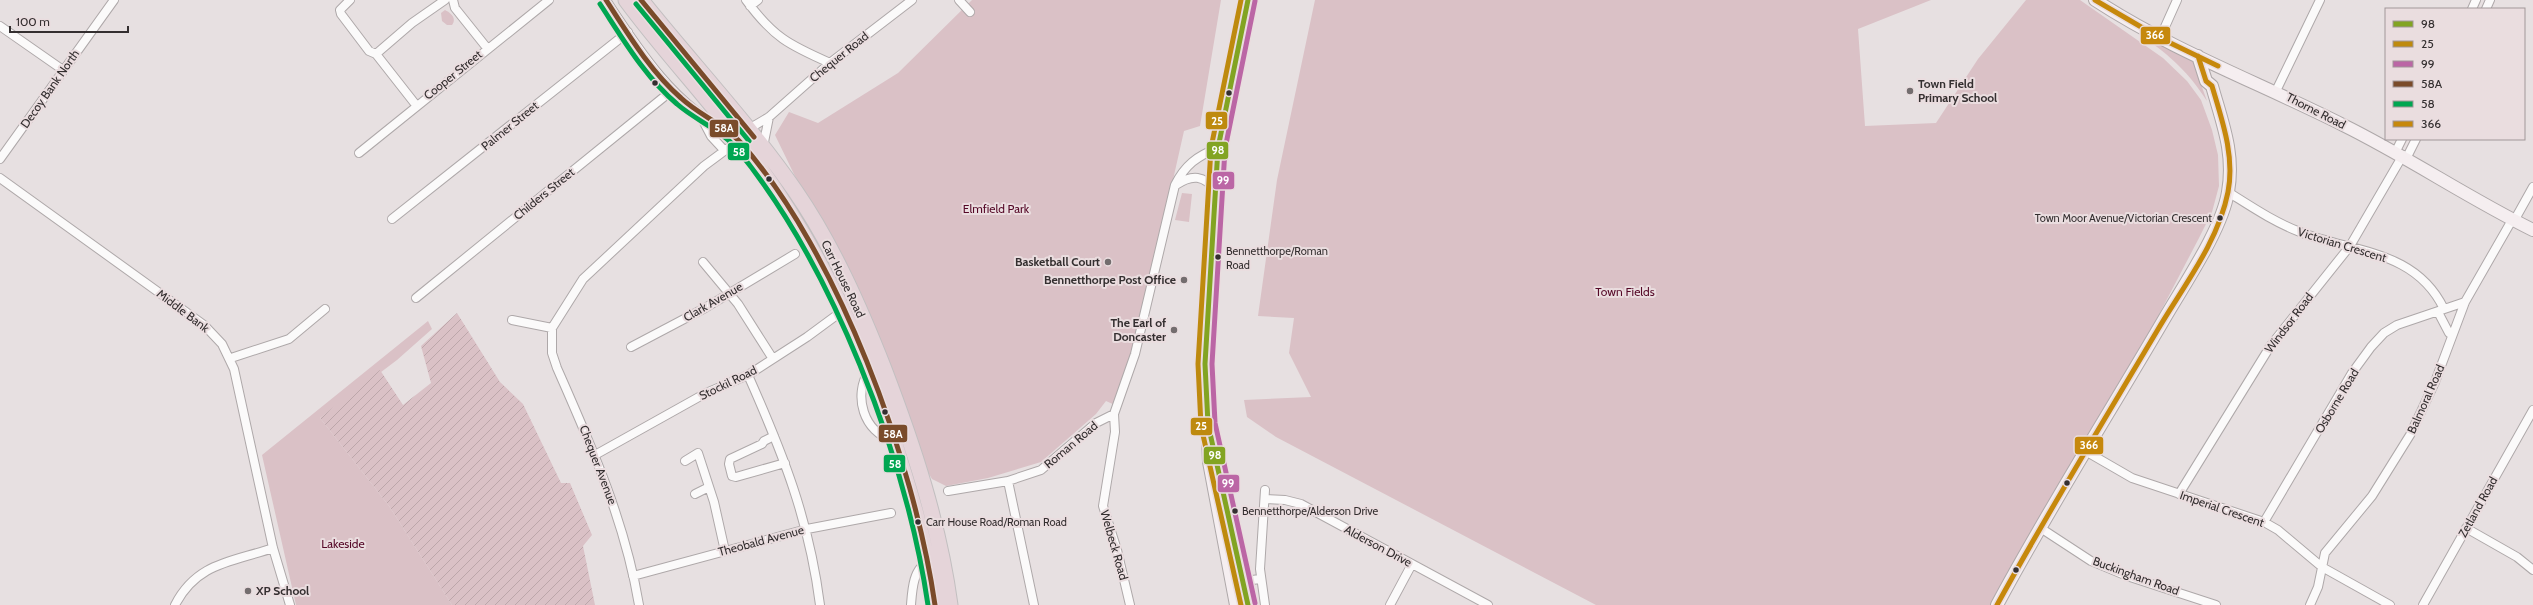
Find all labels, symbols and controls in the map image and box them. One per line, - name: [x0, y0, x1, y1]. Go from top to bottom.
- scale bar: [10, 8, 128, 34]
- legend: [2385, 8, 2525, 140]
- text: 100 m: [16, 14, 50, 29]
- text: 98: [2421, 16, 2435, 31]
- line badge: 366: [2140, 26, 2171, 45]
- street label: Chequer Road: [806, 28, 871, 85]
- text: 366: [2146, 28, 2164, 42]
- text: 25: [2421, 36, 2434, 51]
- street label: Decoy Bank North: [17, 47, 82, 131]
- street label: Cooper Street: [421, 47, 485, 103]
- text: 99: [2421, 56, 2435, 71]
- place label: Town Field Primary School: [1918, 76, 1997, 105]
- text: 58A: [2421, 76, 2443, 91]
- unlabelled marker: [650, 78, 660, 88]
- marker: Town Field Primary School: [1905, 86, 1915, 96]
- unlabelled marker: [1224, 88, 1234, 98]
- street label: Thorne Road: [2284, 89, 2349, 132]
- text: 58: [2421, 96, 2435, 111]
- street label: Palmer Street: [478, 98, 541, 153]
- line badge: 25: [1205, 111, 1228, 130]
- text: 25: [1211, 114, 1223, 128]
- text: 366: [2421, 116, 2441, 131]
- line badge: 58A: [709, 119, 739, 138]
- text: 58A: [714, 121, 734, 135]
- line badge: 98: [1206, 141, 1229, 160]
- line badge: 58: [727, 142, 750, 161]
- text: 98: [1212, 143, 1225, 157]
- text: 58: [733, 145, 746, 159]
- street label: Childers Street: [510, 164, 577, 223]
- line badge: 99: [1212, 171, 1235, 190]
- text: 99: [1217, 173, 1229, 187]
- unlabelled marker: [764, 174, 774, 184]
- park label: Elmfield Park: [963, 201, 1030, 216]
- place label: Town Moor Avenue/Victorian Crescent: [2035, 211, 2212, 225]
- marker: Town Moor Avenue/Victorian Crescent: [2215, 213, 2225, 223]
- street label: Victorian Crescent: [2296, 224, 2388, 265]
- street label: Carr House Road: [818, 238, 869, 320]
- place label: Bennetthorpe/Roman Road: [1226, 244, 1328, 272]
- marker: Bennetthorpe/Roman Road: [1213, 252, 1223, 262]
- place label: Basketball Court: [1015, 254, 1100, 269]
- marker: Basketball Court: [1103, 257, 1113, 267]
- place label: Bennetthorpe Post Office: [1044, 272, 1176, 287]
- marker: Bennetthorpe Post Office: [1179, 275, 1189, 285]
- street label: Clark Avenue: [680, 279, 745, 325]
- park label: Town Fields: [1595, 284, 1655, 299]
- street label: Middle Bank: [154, 286, 213, 336]
- street label: Windsor Road: [2261, 290, 2316, 356]
- place label: The Earl of Doncaster: [1110, 315, 1166, 344]
- marker: The Earl of Doncaster: [1169, 325, 1179, 335]
- street label: Stockil Road: [696, 362, 759, 403]
- street label: Balmoral Road: [2404, 362, 2447, 436]
- street label: Osborne Road: [2311, 366, 2362, 436]
- unlabelled marker: [880, 407, 890, 417]
- line badge: 25: [1190, 417, 1213, 436]
- street label: Roman Road: [1041, 418, 1101, 471]
- text: 25: [1195, 419, 1207, 433]
- street label: Chequer Avenue: [576, 423, 620, 507]
- line badge: 58A: [878, 424, 908, 443]
- text: 58A: [883, 427, 903, 441]
- line badge: 366: [2074, 436, 2104, 455]
- text: 366: [2080, 438, 2098, 452]
- line badge: 98: [1203, 446, 1226, 465]
- text: 98: [1209, 448, 1222, 462]
- line badge: 58: [883, 454, 906, 473]
- text: 58: [889, 457, 902, 471]
- line badge: 99: [1217, 474, 1240, 493]
- street label: Zetland Road: [2455, 474, 2500, 540]
- text: 99: [1222, 476, 1234, 490]
- unlabelled marker: [2062, 478, 2072, 488]
- street label: Imperial Crescent: [2178, 487, 2266, 530]
- place label: Bennetthorpe/Alderson Drive: [1242, 504, 1379, 518]
- marker: Bennetthorpe/Alderson Drive: [1230, 506, 1240, 516]
- street label: Welbeck Road: [1097, 508, 1132, 582]
- place label: Carr House Road/Roman Road: [926, 515, 1067, 529]
- marker: Carr House Road/Roman Road: [913, 517, 923, 527]
- street label: Alderson Drive: [1342, 521, 1415, 570]
- street label: Theobald Avenue: [716, 522, 805, 559]
- park label: Lakeside: [321, 536, 365, 551]
- street label: Buckingham Road: [2091, 553, 2181, 598]
- unlabelled marker: [2011, 565, 2021, 575]
- place label: XP School: [255, 583, 309, 598]
- marker: XP School: [243, 586, 253, 596]

